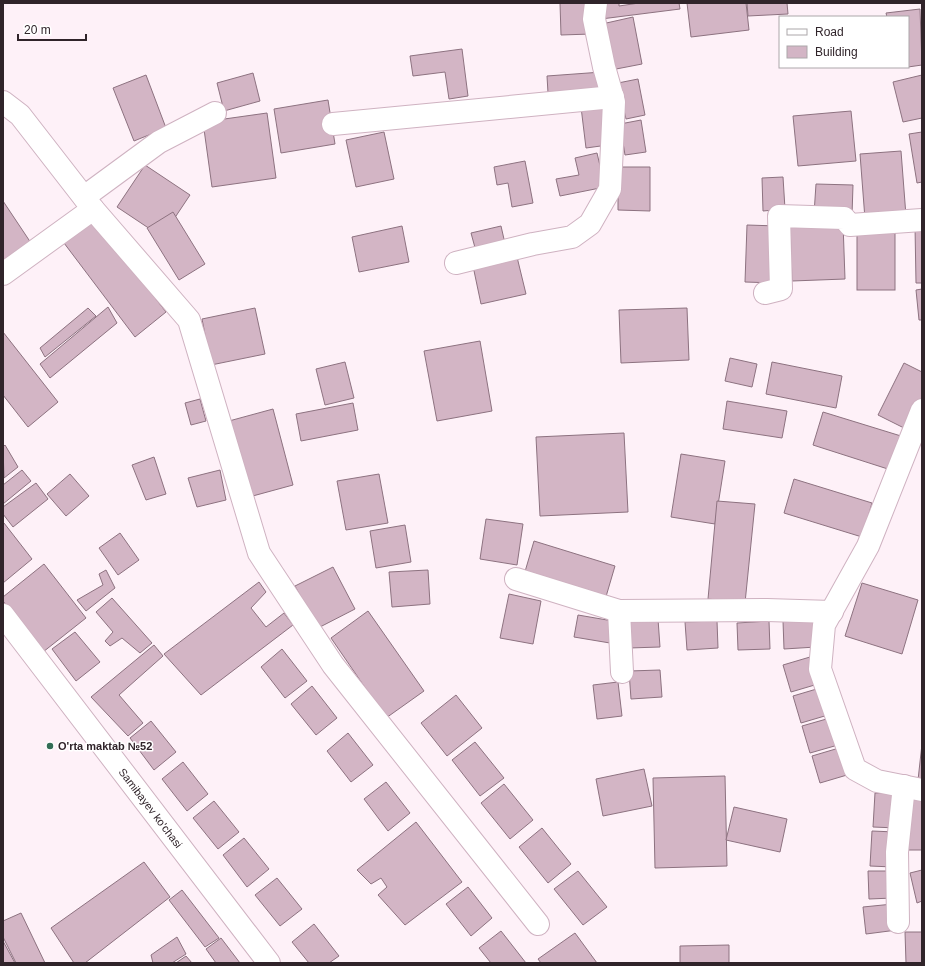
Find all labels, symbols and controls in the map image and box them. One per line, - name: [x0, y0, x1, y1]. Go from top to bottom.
- scale bar: [18, 16, 86, 42]
- legend: [779, 16, 909, 68]
- text: 20 m: [24, 23, 51, 37]
- text: Road: [815, 25, 844, 39]
- text: Building: [815, 45, 858, 59]
- place label: O'rta maktab №52: [58, 740, 152, 752]
- marker: O'rta maktab №52: [45, 741, 55, 751]
- street label: Samibayev ko'chasi: [116, 766, 185, 850]

